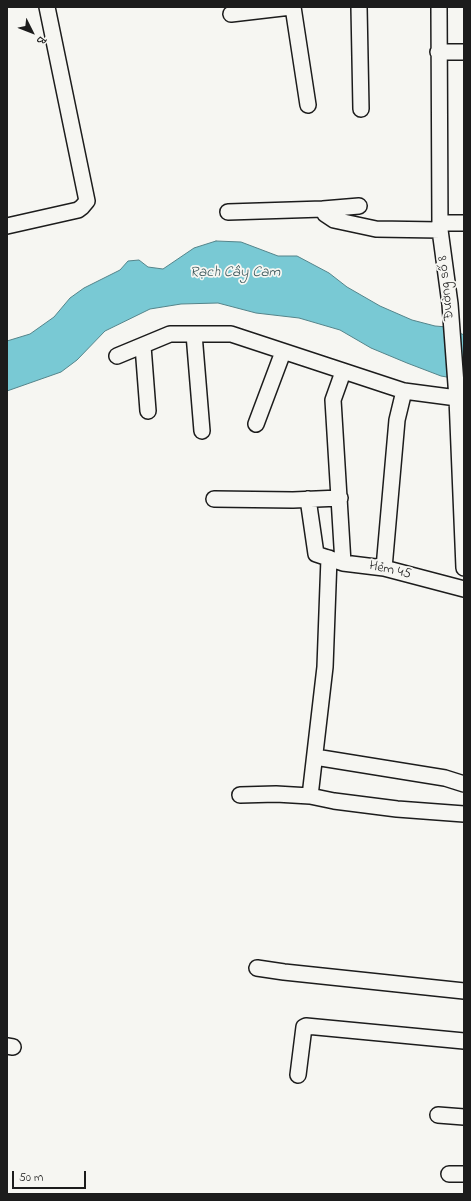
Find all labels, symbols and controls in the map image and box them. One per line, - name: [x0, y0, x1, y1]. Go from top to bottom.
- north arrow: [12, 12, 52, 52]
- text: B: [32, 32, 49, 48]
- street label: Đường số 8: [435, 255, 459, 321]
- water label: Rạch Cây Cam: [190, 265, 280, 283]
- street label: Hẻm 45: [367, 558, 413, 584]
- scale bar: [14, 1163, 88, 1189]
- text: 50 m: [19, 1169, 43, 1187]

